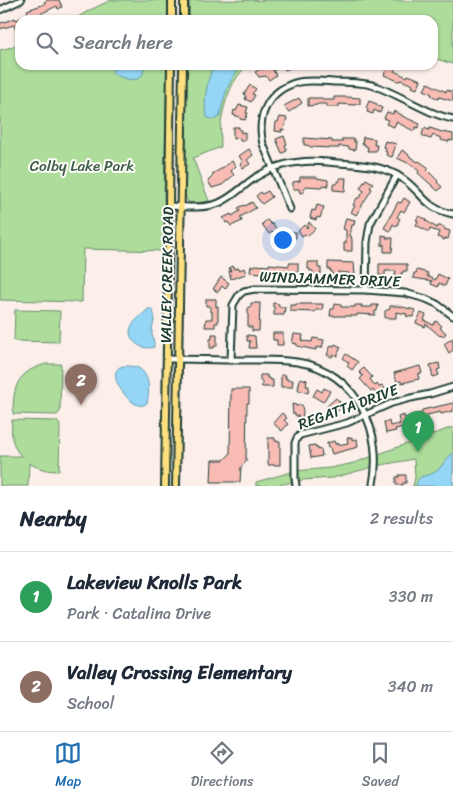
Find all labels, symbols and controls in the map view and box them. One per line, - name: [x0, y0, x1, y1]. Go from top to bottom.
- search box: [15, 15, 438, 70]
- text: Search here: [73, 26, 173, 59]
- icon: search: [33, 29, 61, 57]
- park label: Colby Lake Park: [30, 153, 134, 179]
- street label: VALLEY CREEK ROAD: [153, 207, 181, 343]
- your location: [270, 227, 296, 253]
- street label: WINDJAMMER DRIVE: [259, 264, 403, 295]
- pin: 2: [65, 364, 97, 405]
- street label: REGATTA DRIVE: [294, 376, 403, 437]
- pin: 1: [402, 411, 434, 452]
- text: Nearby: [20, 500, 86, 538]
- text: 2 results: [370, 504, 433, 533]
- text: Lakeview Knolls Park: [67, 566, 242, 599]
- text: 1: [33, 582, 39, 611]
- text: 330 m: [389, 582, 433, 611]
- text: Park · Catalina Drive: [67, 599, 211, 628]
- text: Valley Crossing Elementary: [67, 656, 292, 689]
- text: 2: [31, 672, 41, 701]
- text: 340 m: [388, 672, 433, 701]
- text: School: [67, 689, 114, 718]
- tab: Map: [54, 739, 82, 794]
- tab: Directions: [191, 739, 253, 794]
- tab: Saved: [362, 739, 399, 794]

